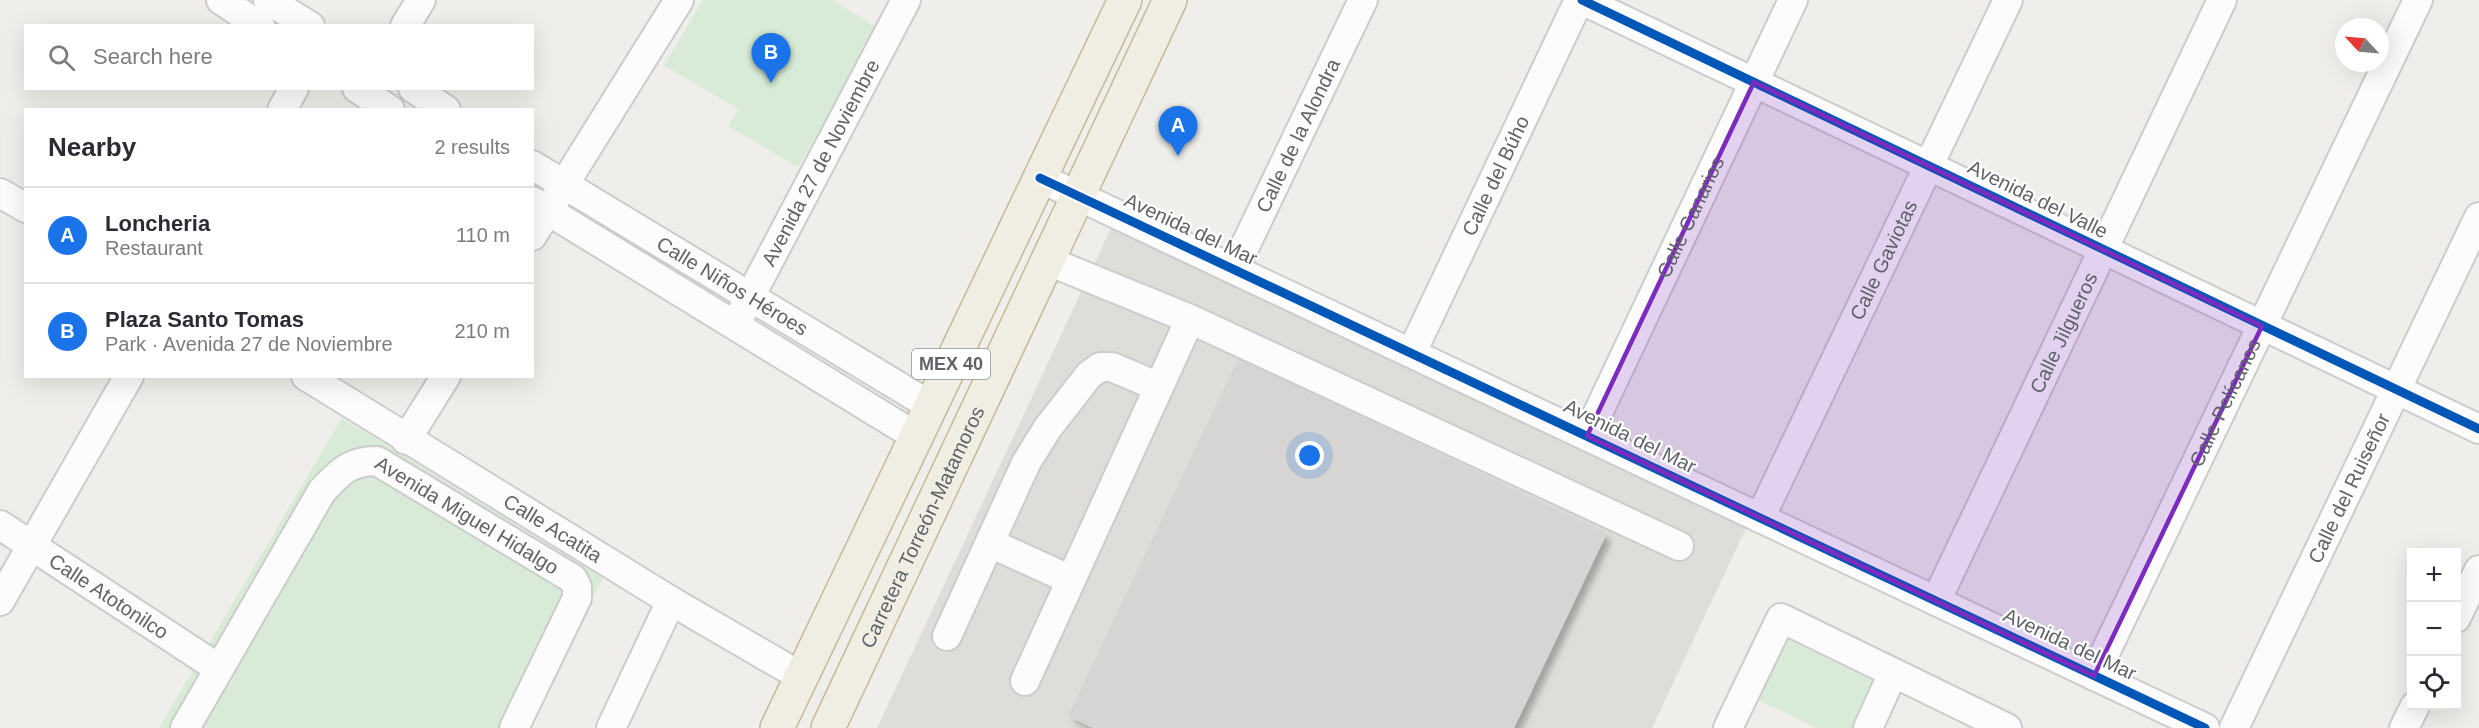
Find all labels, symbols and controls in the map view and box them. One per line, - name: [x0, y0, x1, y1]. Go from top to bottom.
- north arrow: [2335, 18, 2389, 72]
- search box: [24, 24, 534, 90]
- pin: B: [752, 34, 790, 83]
- icon: search: [45, 41, 78, 74]
- text: Search here: [93, 44, 213, 69]
- street label: Calle de la Alondra: [1252, 54, 1345, 216]
- street label: Avenida 27 de Noviembre: [757, 56, 884, 269]
- pin: A: [1158, 106, 1198, 156]
- street label: Calle del Búho: [1458, 112, 1533, 239]
- text: Nearby: [48, 132, 136, 162]
- text: 2 results: [434, 136, 510, 158]
- street label: Calle Canarios: [1652, 153, 1728, 281]
- street label: Avenida del Valle: [1965, 156, 2111, 242]
- street label: Avenida del Mar: [1121, 189, 1261, 270]
- street label: Calle Gaviotas: [1845, 197, 1922, 323]
- text: Loncheria: [105, 211, 210, 236]
- text: A: [60, 224, 75, 246]
- text: 110 m: [456, 224, 510, 246]
- street label: Calle Niños Héroes: [653, 232, 812, 340]
- text: Restaurant: [105, 237, 203, 259]
- street label: Calle Jilgueros: [2025, 269, 2102, 397]
- text: Plaza Santo Tomas: [105, 307, 304, 332]
- text: B: [60, 320, 75, 342]
- text: 210 m: [454, 320, 510, 342]
- text: Park · Avenida 27 de Noviembre: [105, 333, 393, 355]
- street label: Calle Pelícanos: [2185, 335, 2265, 470]
- road number: MEX 40: [912, 349, 990, 379]
- street label: Avenida del Mar: [1560, 395, 1700, 478]
- street label: Carretera Torreón-Matamoros: [856, 403, 989, 651]
- street label: Calle del Ruiseñor: [2304, 409, 2394, 567]
- your location: [1295, 441, 1324, 470]
- street label: Avenida Miguel Hidalgo: [371, 452, 563, 579]
- street label: Calle Acatita: [500, 490, 607, 567]
- map controls: [2407, 548, 2461, 710]
- button: +: [2407, 548, 2461, 602]
- street label: Calle Atotonilco: [45, 549, 172, 643]
- button: −: [2407, 602, 2461, 656]
- street label: Avenida del Mar: [2000, 604, 2140, 685]
- button: locate: [2407, 656, 2461, 710]

